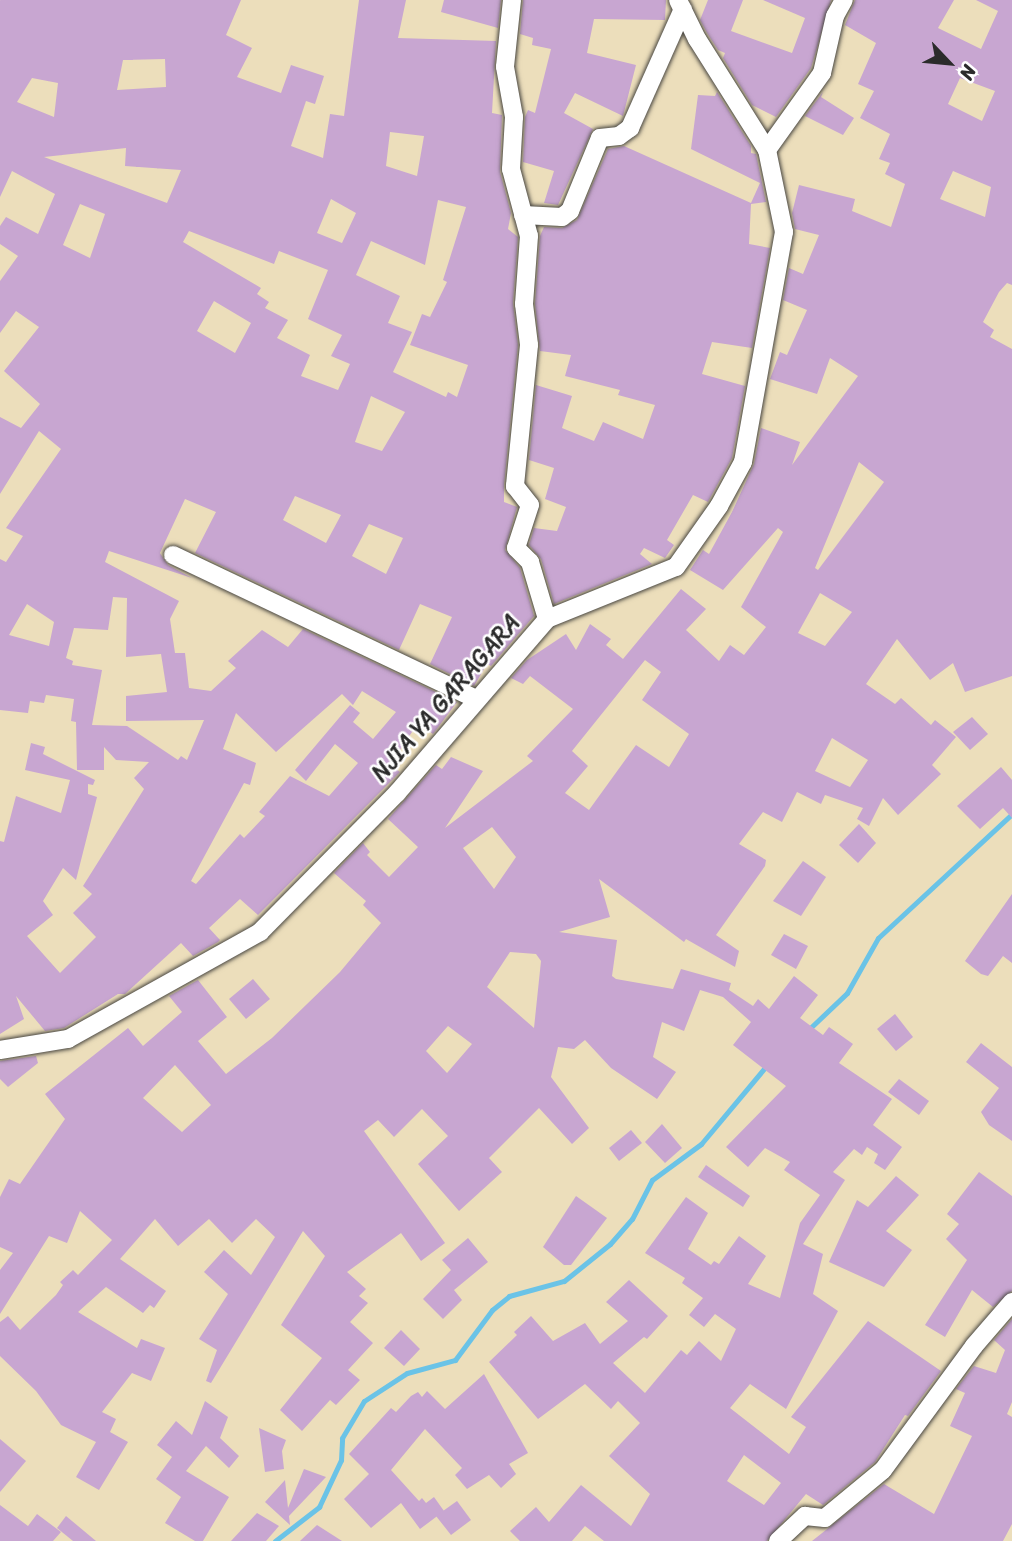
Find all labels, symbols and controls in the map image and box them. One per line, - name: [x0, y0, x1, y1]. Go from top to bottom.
- north arrow: [914, 28, 984, 98]
- text: N: [951, 59, 986, 86]
- street label: NJIA YA GARAGARA: [366, 608, 526, 788]

